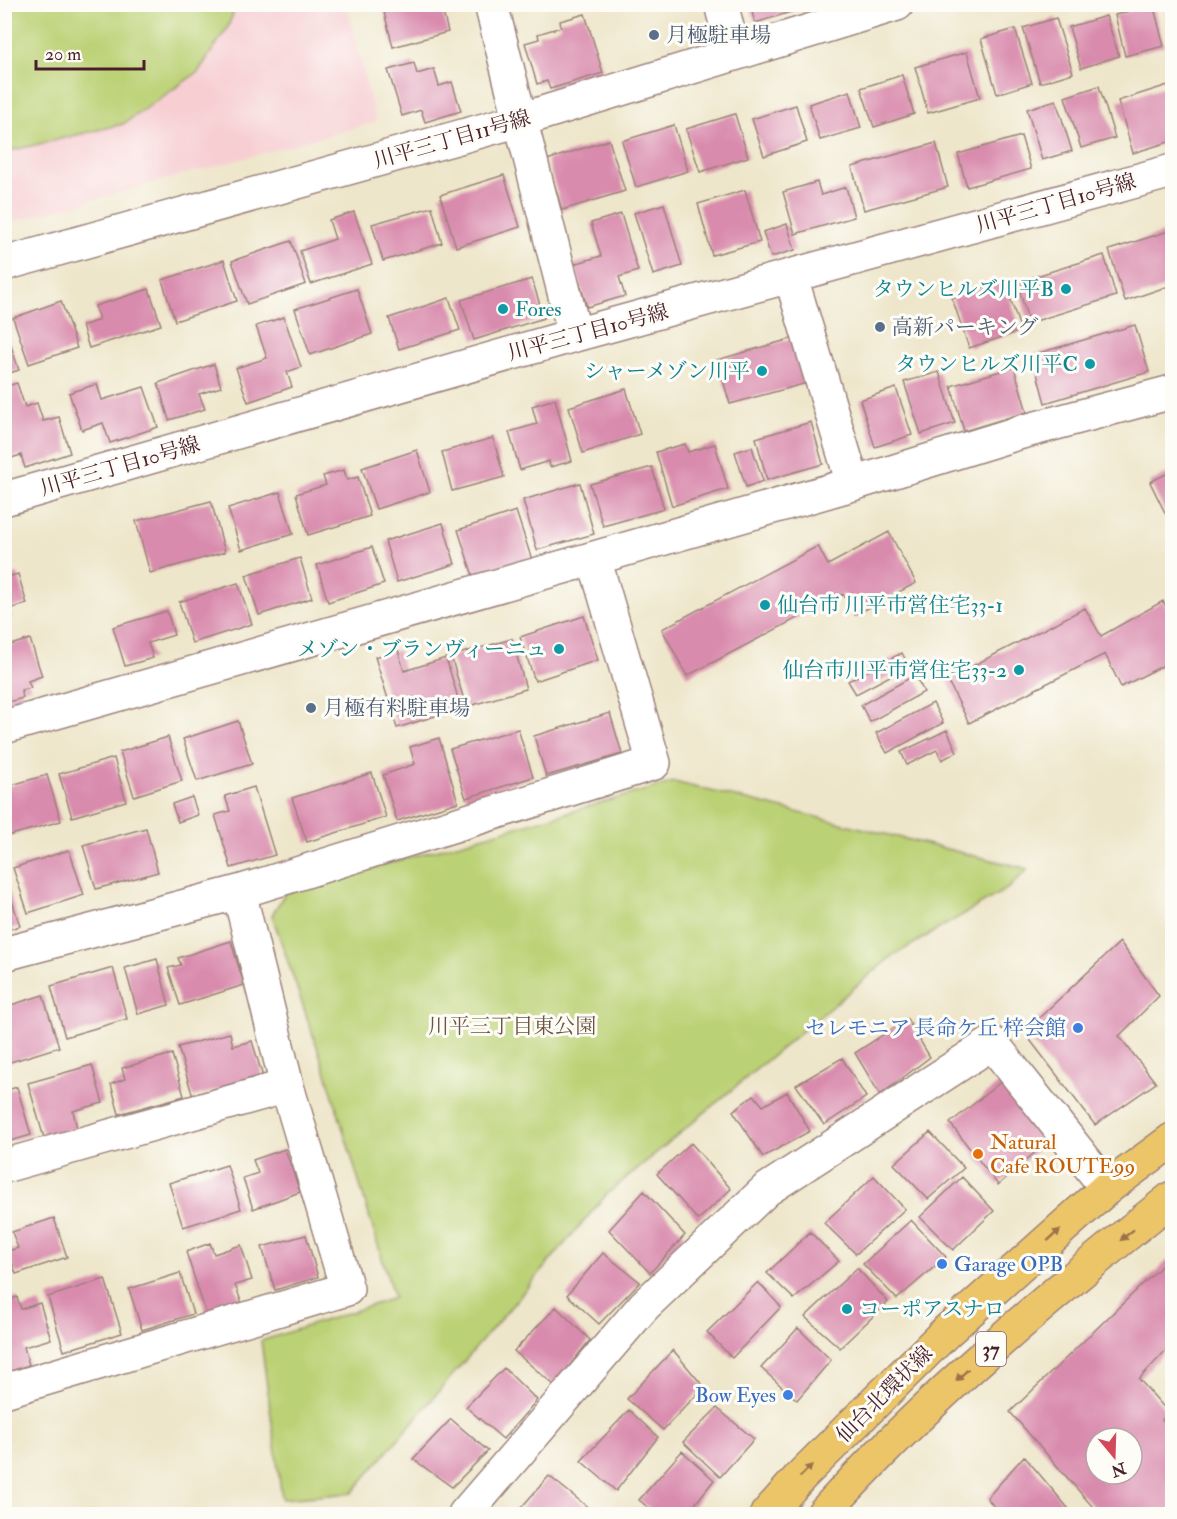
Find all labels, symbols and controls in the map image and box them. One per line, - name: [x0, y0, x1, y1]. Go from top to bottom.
- place label: 月極駐車場: [666, 22, 771, 49]
- marker: 月極駐車場: [647, 28, 661, 42]
- scale bar: [36, 33, 144, 71]
- text: 20 m: [45, 43, 81, 66]
- street label: 川平三丁目11号線: [371, 104, 534, 175]
- street label: 川平三丁目10号線: [973, 168, 1139, 239]
- place label: タウンヒルズ川平B: [873, 276, 1054, 303]
- marker: タウンヒルズ川平B: [1059, 282, 1073, 296]
- place label: Fores: [515, 296, 562, 323]
- street label: 川平三丁目10号線: [505, 298, 671, 367]
- marker: Fores: [496, 302, 510, 316]
- place label: 高新パーキング: [892, 314, 1038, 341]
- marker: 高新パーキング: [873, 320, 887, 334]
- place label: タウンヒルズ川平C: [895, 351, 1078, 378]
- marker: タウンヒルズ川平C: [1083, 357, 1097, 371]
- place label: シャーメゾン川平: [584, 358, 750, 385]
- marker: シャーメゾン川平: [755, 364, 769, 378]
- street label: 川平三丁目10号線: [37, 431, 203, 502]
- place label: 仙台市 川平市営住宅33-1: [777, 592, 1003, 619]
- marker: 仙台市 川平市営住宅33-1: [758, 598, 772, 612]
- place label: メゾン・ブランヴィーニュ: [297, 636, 547, 663]
- marker: メゾン・ブランヴィーニュ: [552, 642, 566, 656]
- place label: 仙台市川平市営住宅33-2: [782, 657, 1007, 684]
- marker: 仙台市川平市営住宅33-2: [1012, 663, 1026, 677]
- place label: 月極有料駐車場: [323, 695, 470, 722]
- marker: 月極有料駐車場: [304, 701, 318, 715]
- park label: 川平三丁目東公園: [428, 1013, 596, 1040]
- place label: セレモニア 長命ケ丘 梓会館: [805, 1015, 1066, 1042]
- marker: セレモニア 長命ケ丘 梓会館: [1071, 1021, 1085, 1035]
- place label: Natural Cafe ROUTE99: [990, 1129, 1135, 1180]
- marker: Natural Cafe ROUTE99: [971, 1147, 985, 1161]
- one-way arrow: [1119, 1228, 1135, 1241]
- one-way arrow: [1046, 1229, 1061, 1242]
- place label: Garage OPB: [954, 1251, 1063, 1278]
- marker: Garage OPB: [935, 1257, 949, 1271]
- place label: コーポアスナロ: [859, 1296, 1005, 1323]
- marker: コーポアスナロ: [840, 1302, 854, 1316]
- road number: 37: [976, 1332, 1006, 1366]
- street label: 仙台北環状線: [830, 1340, 938, 1448]
- one-way arrow: [956, 1367, 970, 1381]
- place label: Bow Eyes: [695, 1382, 776, 1409]
- marker: Bow Eyes: [781, 1388, 795, 1402]
- north arrow: [1084, 1426, 1144, 1486]
- text: N: [1108, 1457, 1130, 1481]
- one-way arrow: [799, 1463, 813, 1478]

